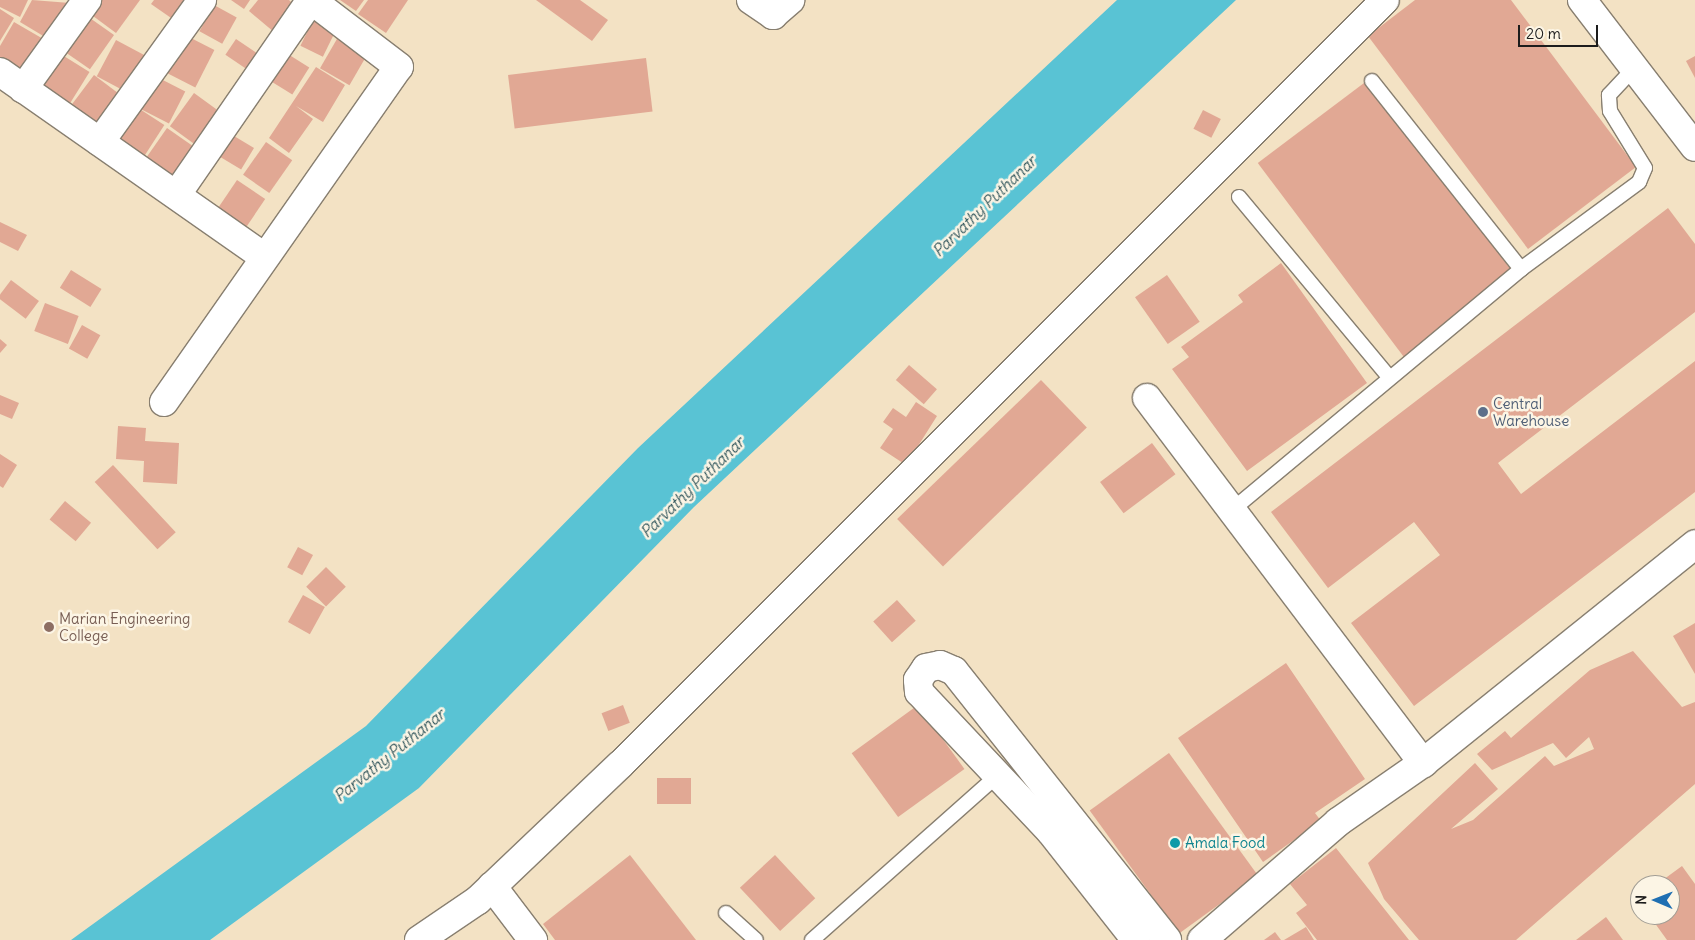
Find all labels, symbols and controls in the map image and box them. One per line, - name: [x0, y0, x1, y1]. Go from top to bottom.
- scale bar: [1520, 15, 1600, 47]
- text: 20 m: [1526, 24, 1561, 43]
- water label: Parvathy Puthanar: [928, 152, 1040, 260]
- place label: Central Warehouse: [1493, 394, 1569, 429]
- marker: Central Warehouse: [1477, 406, 1489, 418]
- water label: Parvathy Puthanar: [636, 433, 748, 541]
- place label: Marian Engineering College: [59, 609, 190, 644]
- marker: Marian Engineering College: [43, 621, 55, 633]
- water label: Parvathy Puthanar: [330, 704, 448, 806]
- place label: Amala Food: [1185, 834, 1265, 852]
- marker: Amala Food: [1169, 837, 1181, 849]
- north arrow: [1630, 875, 1680, 925]
- text: N: [1632, 895, 1650, 905]

